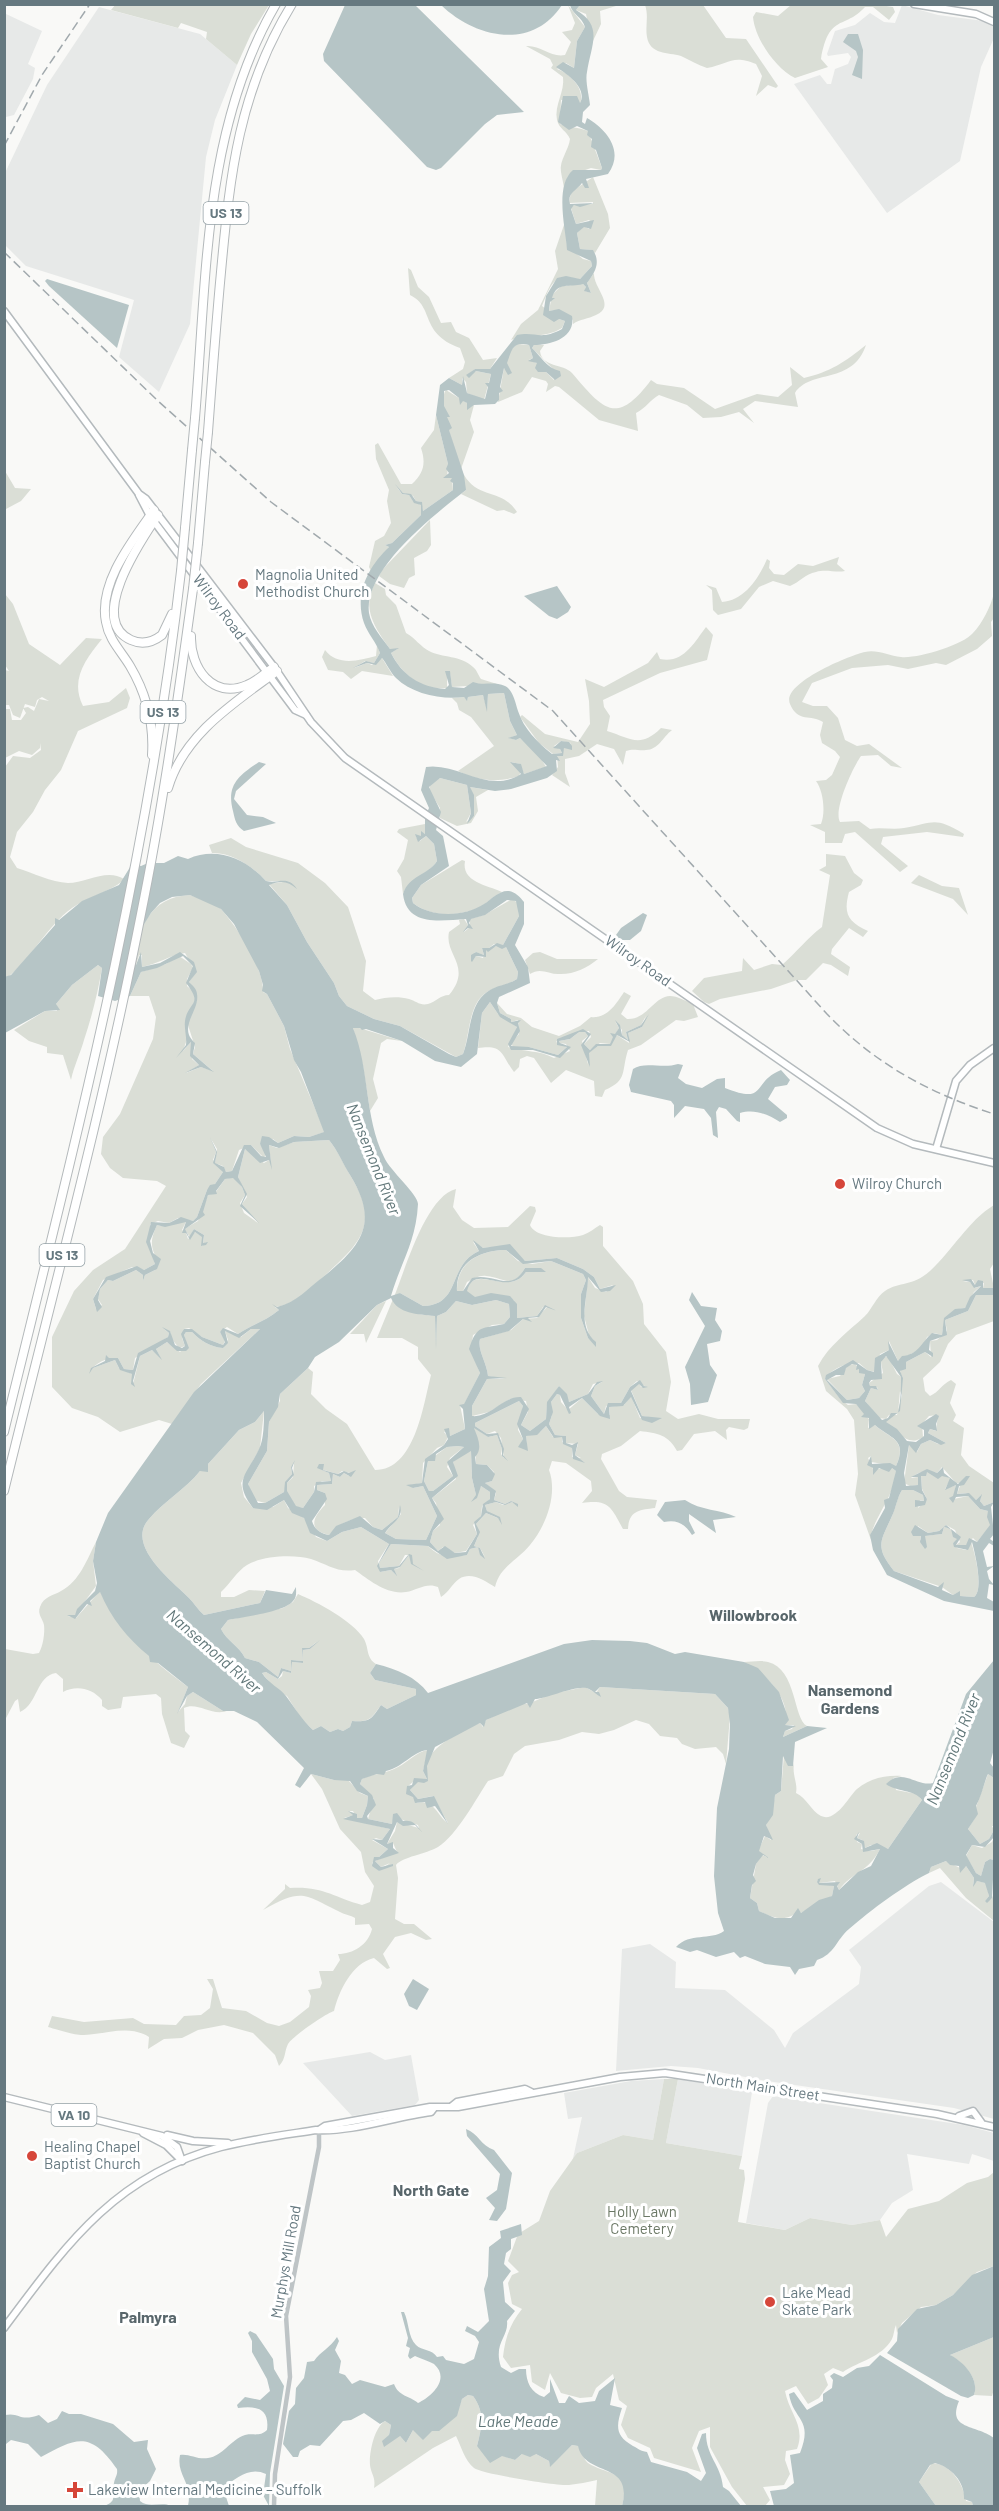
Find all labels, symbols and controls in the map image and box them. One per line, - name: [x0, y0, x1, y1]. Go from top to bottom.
- road number: US 13: [204, 202, 248, 224]
- place label: Magnolia United Methodist Church: [255, 565, 369, 600]
- street label: Wilroy Road: [190, 570, 250, 642]
- marker: Magnolia United Methodist Church: [236, 577, 250, 591]
- road number: US 13: [140, 701, 186, 723]
- street label: Wilroy Road: [602, 931, 675, 990]
- water label: Nansemond River: [343, 1100, 406, 1219]
- place label: Wilroy Church: [852, 1174, 942, 1192]
- marker: Wilroy Church: [833, 1177, 847, 1191]
- road number: US 13: [40, 1244, 84, 1266]
- water label: Nansemond River: [163, 1605, 266, 1698]
- district label: Willowbrook: [709, 1605, 798, 1624]
- district label: Nansemond Gardens: [808, 1680, 892, 1717]
- water label: Nansemond River: [922, 1689, 984, 1807]
- street label: North Main Street: [705, 2068, 821, 2104]
- road number: VA 10: [52, 2104, 97, 2126]
- place label: Healing Chapel Baptist Church: [44, 2137, 141, 2172]
- marker: Healing Chapel Baptist Church: [25, 2149, 39, 2163]
- district label: North Gate: [393, 2180, 470, 2199]
- park label: Holly Lawn Cemetery: [607, 2202, 677, 2237]
- street label: Murphys Mill Road: [266, 2204, 304, 2320]
- place label: Lake Mead Skate Park: [782, 2283, 852, 2318]
- marker: Lake Mead Skate Park: [763, 2295, 777, 2309]
- district label: Palmyra: [119, 2307, 177, 2326]
- water label: Lake Meade: [478, 2411, 558, 2430]
- place label: Lakeview Internal Medicine – Suffolk: [88, 2480, 322, 2498]
- marker: Lakeview Internal Medicine – Suffolk: [66, 2481, 84, 2499]

